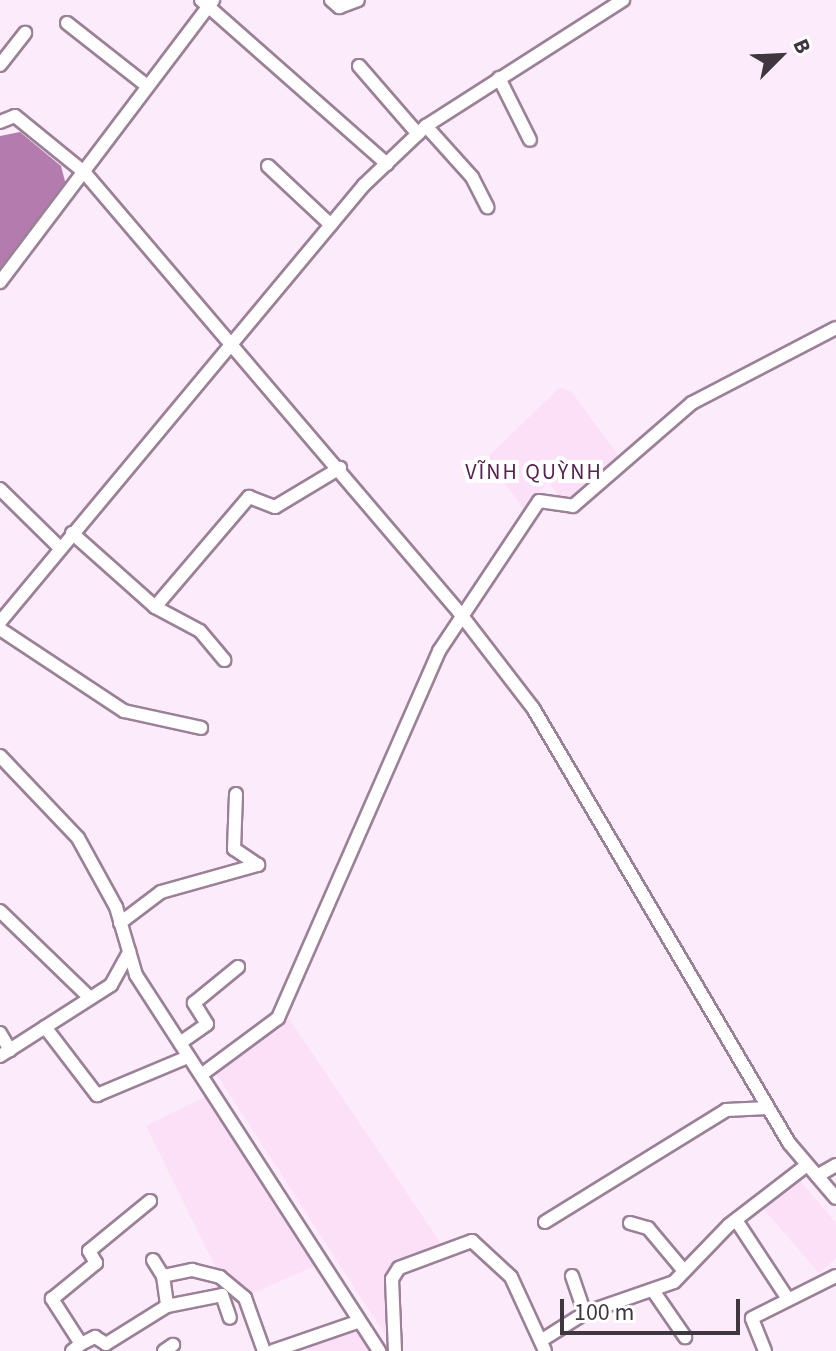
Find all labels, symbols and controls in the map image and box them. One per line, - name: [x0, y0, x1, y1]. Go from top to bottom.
- north arrow: [740, 16, 820, 96]
- text: B: [785, 34, 819, 59]
- district label: VĨNH QUỲNH: [465, 460, 603, 486]
- scale bar: [564, 1283, 744, 1333]
- text: 100 m: [574, 1295, 634, 1330]

